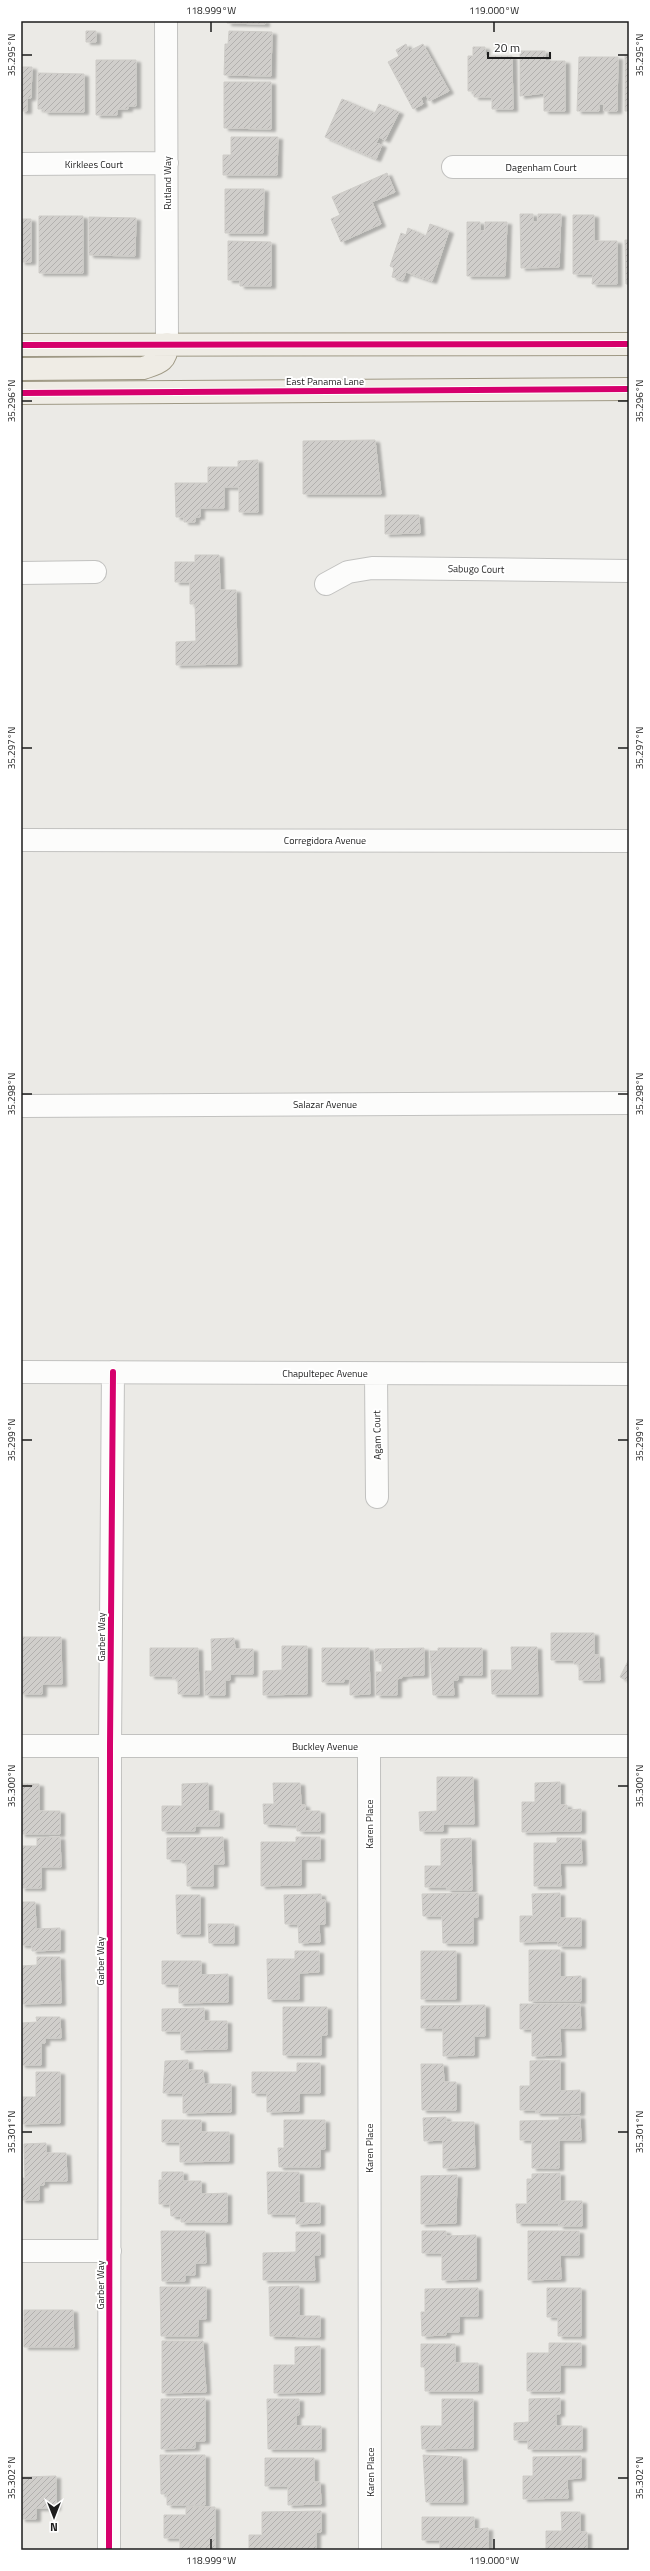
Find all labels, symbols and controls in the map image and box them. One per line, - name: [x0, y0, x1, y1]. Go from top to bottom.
- text: 118.999°W: [186, 3, 236, 18]
- text: 119.000°W: [469, 3, 519, 18]
- text: 35.295°N: [4, 34, 19, 76]
- scale bar: [488, 34, 550, 60]
- text: 35.295°N: [632, 34, 647, 76]
- text: 20 m: [494, 38, 520, 57]
- street label: Rutland Way: [160, 156, 175, 210]
- street label: Kirklees Court: [65, 157, 124, 172]
- street label: Dagenham Court: [506, 160, 577, 175]
- street label: East Panama Lane: [286, 374, 364, 389]
- text: 35.296°N: [4, 380, 19, 422]
- text: 35.296°N: [632, 380, 647, 422]
- street label: Sabugo Court: [448, 561, 505, 577]
- text: 35.297°N: [4, 727, 19, 769]
- text: 35.297°N: [632, 727, 647, 769]
- street label: Corregidora Avenue: [284, 833, 366, 848]
- text: 35.298°N: [4, 1073, 19, 1115]
- text: 35.298°N: [632, 1073, 647, 1115]
- street label: Salazar Avenue: [293, 1097, 357, 1112]
- street label: Chapultepec Avenue: [282, 1366, 368, 1381]
- street label: Agam Court: [369, 1410, 385, 1460]
- text: 35.299°N: [4, 1419, 19, 1461]
- text: 35.299°N: [632, 1419, 647, 1461]
- street label: Garber Way: [94, 1612, 109, 1662]
- street label: Buckley Avenue: [292, 1739, 358, 1754]
- text: 35.300°N: [4, 1765, 19, 1807]
- text: 35.300°N: [632, 1765, 647, 1807]
- street label: Karen Place: [362, 1799, 377, 1849]
- street label: Garber Way: [93, 1936, 108, 1986]
- text: 35.301°N: [4, 2111, 19, 2153]
- text: 35.301°N: [632, 2111, 647, 2153]
- street label: Karen Place: [362, 2123, 377, 2173]
- street label: Garber Way: [93, 2260, 108, 2310]
- street label: Karen Place: [363, 2447, 378, 2497]
- text: 35.302°N: [4, 2457, 19, 2499]
- text: 35.302°N: [632, 2457, 647, 2499]
- north arrow: [34, 2497, 74, 2537]
- text: N: [50, 2519, 58, 2535]
- text: 118.999°W: [186, 2553, 236, 2568]
- text: 119.000°W: [469, 2553, 519, 2568]

